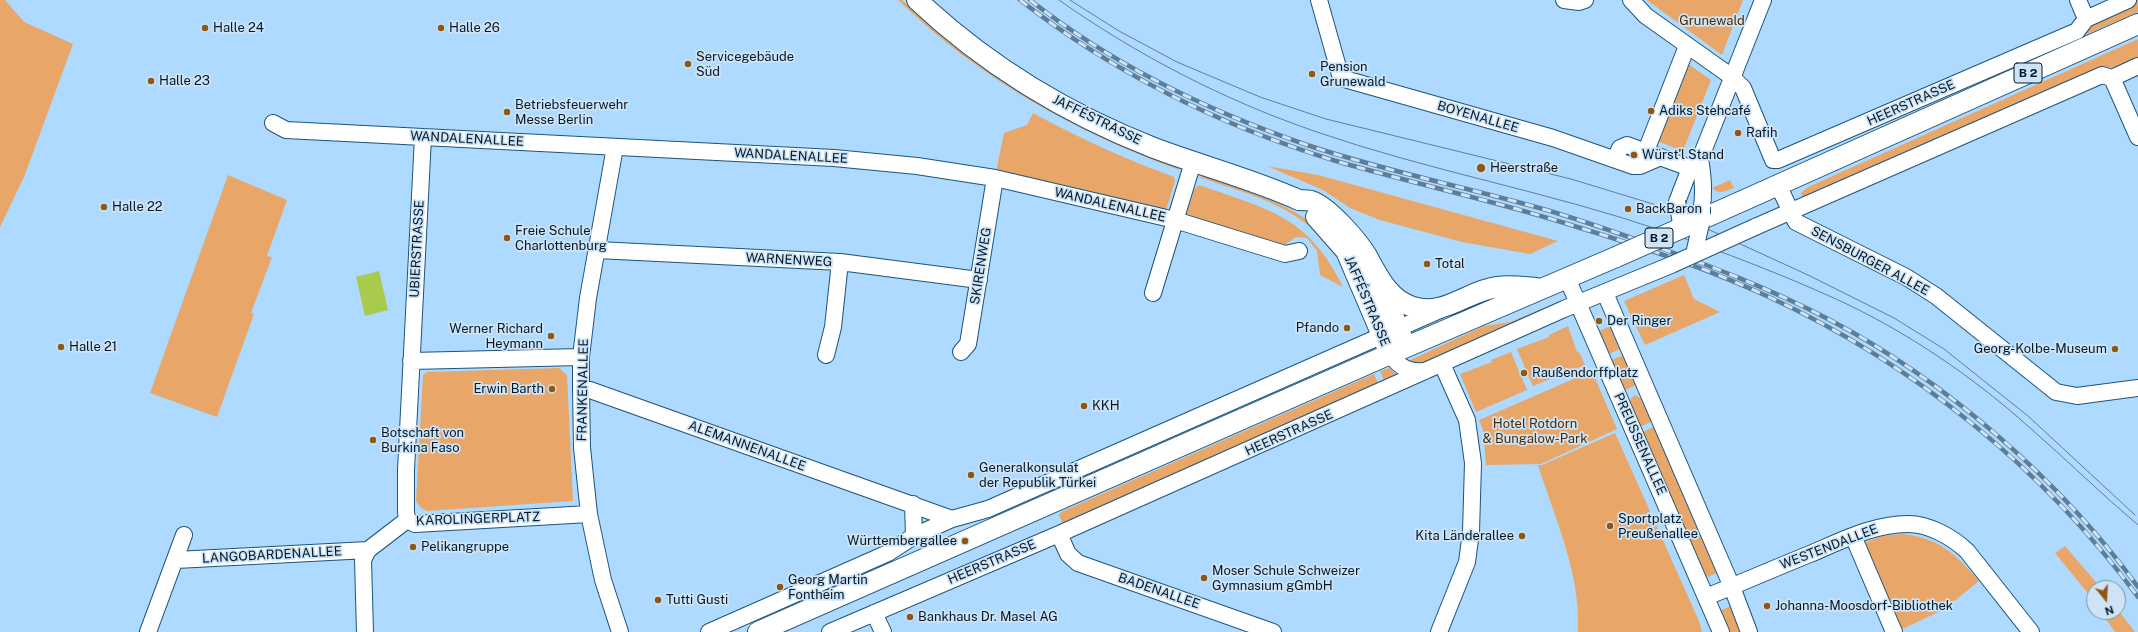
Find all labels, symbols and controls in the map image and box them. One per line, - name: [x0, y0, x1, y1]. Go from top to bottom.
- park label: Grunewald: [1679, 13, 1745, 29]
- place label: Halle 24: [213, 20, 264, 36]
- place label: Halle 26: [449, 20, 500, 36]
- marker: Halle 24: [200, 23, 210, 33]
- marker: Halle 26: [436, 23, 446, 33]
- place label: Servicegebäude Süd: [696, 49, 794, 80]
- marker: Servicegebäude Süd: [683, 59, 693, 69]
- place label: Pension Grunewald: [1320, 59, 1386, 90]
- road number: B 2: [2014, 63, 2042, 83]
- marker: Pension Grunewald: [1307, 69, 1317, 79]
- place label: Halle 23: [159, 73, 210, 89]
- marker: Halle 23: [146, 76, 156, 86]
- street label: HEERSTRASSE: [1865, 77, 1957, 129]
- street label: JAFFÉSTRASSE: [1050, 92, 1144, 148]
- place label: Betriebsfeuerwehr Messe Berlin: [515, 97, 628, 128]
- street label: BOYENALLEE: [1435, 98, 1521, 136]
- place label: Adiks Stehcafé: [1659, 103, 1751, 119]
- marker: Adiks Stehcafé: [1646, 106, 1656, 116]
- marker: Betriebsfeuerwehr Messe Berlin: [502, 107, 512, 117]
- place label: Rafih: [1746, 125, 1778, 141]
- street label: WANDALENALLEE: [410, 128, 524, 150]
- marker: Rafih: [1733, 128, 1743, 138]
- street label: WANDALENALLEE: [734, 145, 848, 167]
- place label: Würst'l Stand: [1642, 147, 1724, 163]
- marker: Würst'l Stand: [1629, 150, 1639, 160]
- place label: Heerstraße: [1490, 160, 1558, 176]
- marker: Heerstraße: [1475, 162, 1487, 174]
- street label: WANDALENALLEE: [1053, 185, 1167, 225]
- place label: Halle 22: [112, 199, 162, 215]
- street label: UBIERSTRASSE: [407, 200, 427, 298]
- place label: BackBaron: [1636, 201, 1702, 217]
- marker: Halle 22: [99, 202, 109, 212]
- marker: BackBaron: [1623, 204, 1633, 214]
- place label: Freie Schule Charlottenburg: [515, 223, 607, 254]
- street label: SENSBURGER ALLEE: [1808, 223, 1932, 299]
- street label: SKIRENWEG: [967, 226, 995, 306]
- road number: B 2: [1645, 228, 1673, 248]
- marker: Freie Schule Charlottenburg: [502, 233, 512, 243]
- street label: WARNENWEG: [745, 250, 833, 270]
- street label: JAFFÉSTRASSE: [1341, 253, 1393, 349]
- place label: Total: [1435, 256, 1465, 272]
- marker: Total: [1422, 259, 1432, 269]
- place label: Der Ringer: [1607, 313, 1671, 329]
- marker: Der Ringer: [1594, 316, 1604, 326]
- place label: Pfando: [1296, 320, 1339, 336]
- place label: Werner Richard Heymann: [449, 321, 543, 352]
- marker: Pfando: [1342, 323, 1352, 333]
- marker: Werner Richard Heymann: [546, 331, 556, 341]
- street label: FRANKENALLEE: [574, 338, 592, 442]
- place label: Halle 21: [69, 339, 117, 355]
- place label: Georg-Kolbe-Museum: [1974, 341, 2107, 357]
- marker: Halle 21: [56, 342, 66, 352]
- marker: Georg-Kolbe-Museum: [2110, 344, 2120, 354]
- place label: Raußendorffplatz: [1532, 365, 1638, 381]
- marker: Raußendorffplatz: [1519, 368, 1529, 378]
- place label: Erwin Barth: [473, 381, 544, 397]
- marker: Erwin Barth: [547, 384, 557, 394]
- street label: PREUSSENALLEE: [1610, 391, 1670, 497]
- place label: KKH: [1092, 398, 1120, 414]
- marker: KKH: [1079, 401, 1089, 411]
- street label: HEERSTRASSE: [1243, 407, 1335, 459]
- park label: Hotel Rotdorn & Bungalow-Park: [1483, 416, 1587, 447]
- street label: ALEMANNENALLEE: [686, 418, 808, 474]
- place label: Botschaft von Burkina Faso: [381, 425, 464, 456]
- marker: Botschaft von Burkina Faso: [368, 435, 378, 445]
- place label: Generalkonsulat der Republik Türkei: [979, 460, 1096, 491]
- marker: Generalkonsulat der Republik Türkei: [966, 470, 976, 480]
- street label: KAROLINGERPLATZ: [416, 509, 540, 529]
- place label: Sportplatz Preußenallee: [1618, 511, 1698, 542]
- marker: Sportplatz Preußenallee: [1605, 521, 1615, 531]
- street label: WESTENDALLEE: [1778, 521, 1880, 573]
- place label: Kita Länderallee: [1415, 528, 1514, 544]
- marker: Kita Länderallee: [1517, 531, 1527, 541]
- place label: Württembergallee: [847, 533, 957, 549]
- street label: HEERSTRASSE: [945, 536, 1039, 588]
- marker: Württembergallee: [960, 536, 970, 546]
- place label: Pelikangruppe: [421, 539, 509, 555]
- marker: Pelikangruppe: [408, 542, 418, 552]
- street label: LANGOBARDENALLEE: [202, 544, 342, 566]
- place label: Moser Schule Schweizer Gymnasium gGmbH: [1212, 563, 1360, 594]
- street label: BADENALLEE: [1116, 570, 1202, 612]
- place label: Georg Martin Fontheim: [788, 572, 868, 603]
- marker: Moser Schule Schweizer Gymnasium gGmbH: [1199, 573, 1209, 583]
- north arrow: [2086, 580, 2126, 620]
- marker: Georg Martin Fontheim: [775, 582, 785, 592]
- place label: Tutti Gusti: [666, 592, 728, 608]
- marker: Tutti Gusti: [653, 595, 663, 605]
- place label: Johanna-Moosdorf-Bibliothek: [1775, 598, 1953, 614]
- marker: Johanna-Moosdorf-Bibliothek: [1762, 601, 1772, 611]
- text: N: [2103, 603, 2115, 617]
- place label: Bankhaus Dr. Masel AG: [918, 609, 1058, 625]
- marker: Bankhaus Dr. Masel AG: [905, 612, 915, 622]

